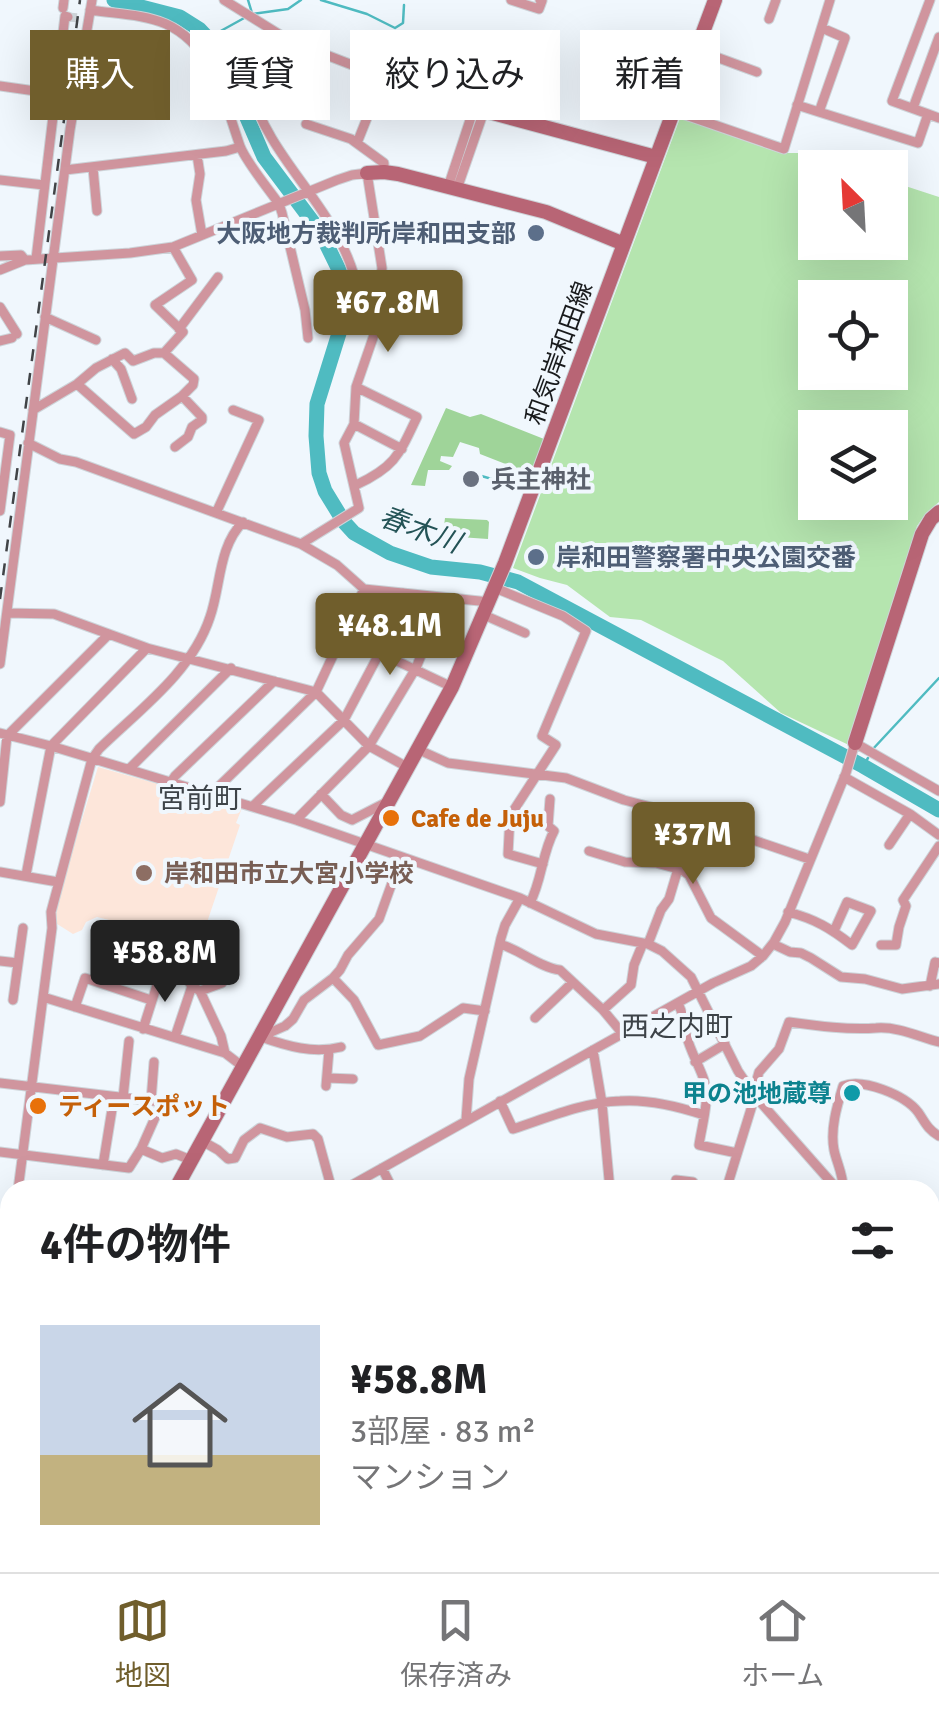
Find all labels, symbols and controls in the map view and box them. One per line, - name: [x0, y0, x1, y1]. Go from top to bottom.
- chip: 購入: [30, 30, 170, 120]
- chip: 賃貸: [190, 30, 330, 120]
- chip: 絞り込み: [350, 30, 560, 120]
- chip: 新着: [580, 30, 720, 120]
- north arrow: [798, 150, 908, 260]
- map controls: [798, 150, 908, 520]
- place label: 大阪地方裁判所岸和田支部: [216, 218, 516, 249]
- marker: 大阪地方裁判所岸和田支部: [525, 222, 547, 244]
- pin: ¥67.8M: [307, 270, 469, 355]
- street label: 和気岸和田線: [519, 277, 599, 429]
- button: locate: [798, 280, 908, 390]
- text: ¥67.8M: [336, 283, 440, 322]
- button: layers: [798, 410, 908, 520]
- place label: 兵主神社: [491, 464, 591, 495]
- marker: 兵主神社: [460, 468, 482, 490]
- water label: 春木川: [375, 500, 468, 561]
- place label: 岸和田警察署中央公園交番: [556, 542, 856, 573]
- marker: 岸和田警察署中央公園交番: [525, 546, 547, 568]
- pin: ¥48.1M: [309, 593, 471, 678]
- text: ¥48.1M: [338, 606, 442, 645]
- district label: 宮前町: [158, 782, 242, 816]
- pin: ¥37M: [634, 802, 752, 887]
- place label: Cafe de Juju: [411, 803, 544, 834]
- marker: Cafe de Juju: [380, 807, 402, 829]
- text: ¥37M: [654, 815, 732, 854]
- place label: 岸和田市立大宮小学校: [164, 858, 414, 889]
- marker: 岸和田市立大宮小学校: [133, 862, 155, 884]
- pin: ¥58.8M: [84, 920, 246, 1005]
- text: ¥58.8M: [113, 933, 217, 972]
- district label: 西之内町: [621, 1010, 733, 1044]
- place label: 甲の池地蔵尊: [682, 1078, 832, 1109]
- marker: 甲の池地蔵尊: [841, 1082, 863, 1104]
- place label: ティースポット: [58, 1091, 230, 1122]
- marker: ティースポット: [27, 1095, 49, 1117]
- icon: filters: [845, 1213, 900, 1268]
- text: 4件の物件: [40, 1220, 231, 1271]
- text: ¥58.8M: [350, 1354, 488, 1405]
- icon: home: [120, 1365, 240, 1485]
- text: 3部屋 · 83 m²: [350, 1412, 536, 1451]
- text: マンション: [350, 1458, 510, 1497]
- tab: 地図: [115, 1593, 171, 1693]
- tab: 保存済み: [400, 1593, 512, 1693]
- tab: ホーム: [741, 1593, 824, 1693]

